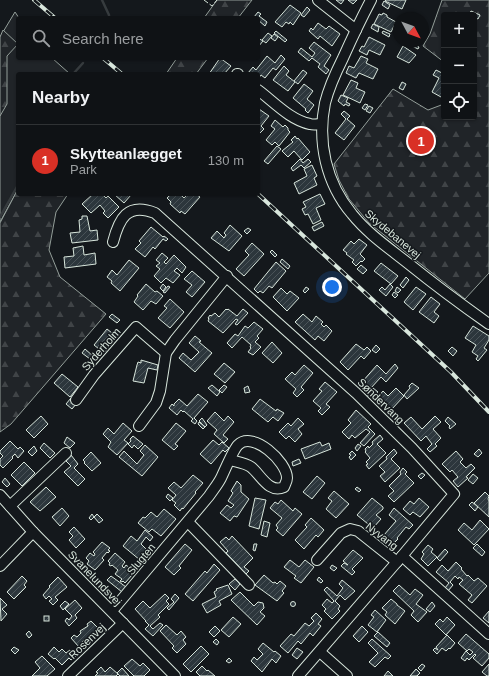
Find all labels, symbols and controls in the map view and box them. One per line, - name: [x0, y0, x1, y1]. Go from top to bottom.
- north arrow: [393, 12, 429, 48]
- map controls: [441, 12, 477, 120]
- button: +: [441, 12, 477, 48]
- search box: [16, 16, 260, 60]
- icon: search: [30, 27, 52, 49]
- text: Search here: [62, 30, 144, 47]
- button: −: [441, 48, 477, 84]
- button: locate: [441, 84, 477, 120]
- text: Nearby: [32, 88, 90, 107]
- pin: 1: [408, 126, 434, 156]
- text: Skytteanlægget: [70, 145, 182, 162]
- text: 1: [41, 153, 49, 168]
- text: 130 m: [208, 153, 244, 168]
- text: Park: [70, 162, 97, 177]
- street label: Skydebanevej: [363, 207, 423, 261]
- your location: [322, 277, 342, 297]
- street label: Syderholm: [79, 325, 123, 373]
- street label: Søndervang: [355, 376, 407, 426]
- street label: Nyvang: [364, 520, 400, 552]
- street label: Slugten: [124, 541, 158, 577]
- street label: Svanelundsvej: [66, 548, 124, 608]
- street label: Rosenvej: [66, 621, 108, 661]

